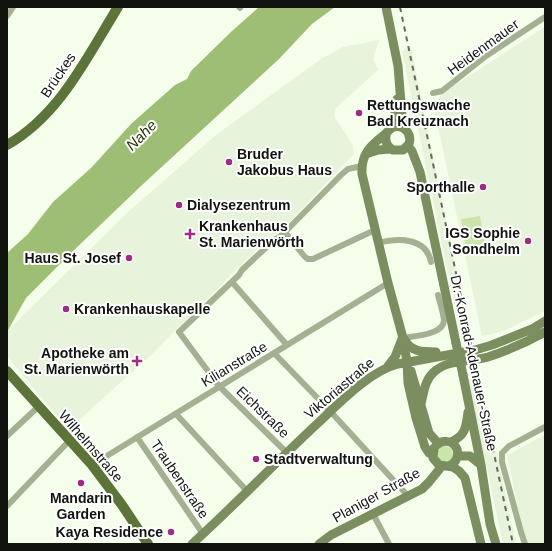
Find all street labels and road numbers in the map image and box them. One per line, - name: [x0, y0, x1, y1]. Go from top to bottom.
- street label: Heidenmauer: [444, 16, 522, 78]
- street label: Brückes: [37, 50, 79, 100]
- street label: Dr.-Konrad-Adenauer-Straße: [447, 273, 501, 453]
- street label: Kilianstraße: [198, 338, 270, 390]
- street label: Viktoriastraße: [301, 354, 377, 422]
- street label: Eichstraße: [233, 383, 293, 441]
- street label: Wilhelmstraße: [56, 407, 127, 485]
- street label: Traubenstraße: [148, 437, 212, 521]
- street label: Planiger Straße: [330, 464, 423, 526]

